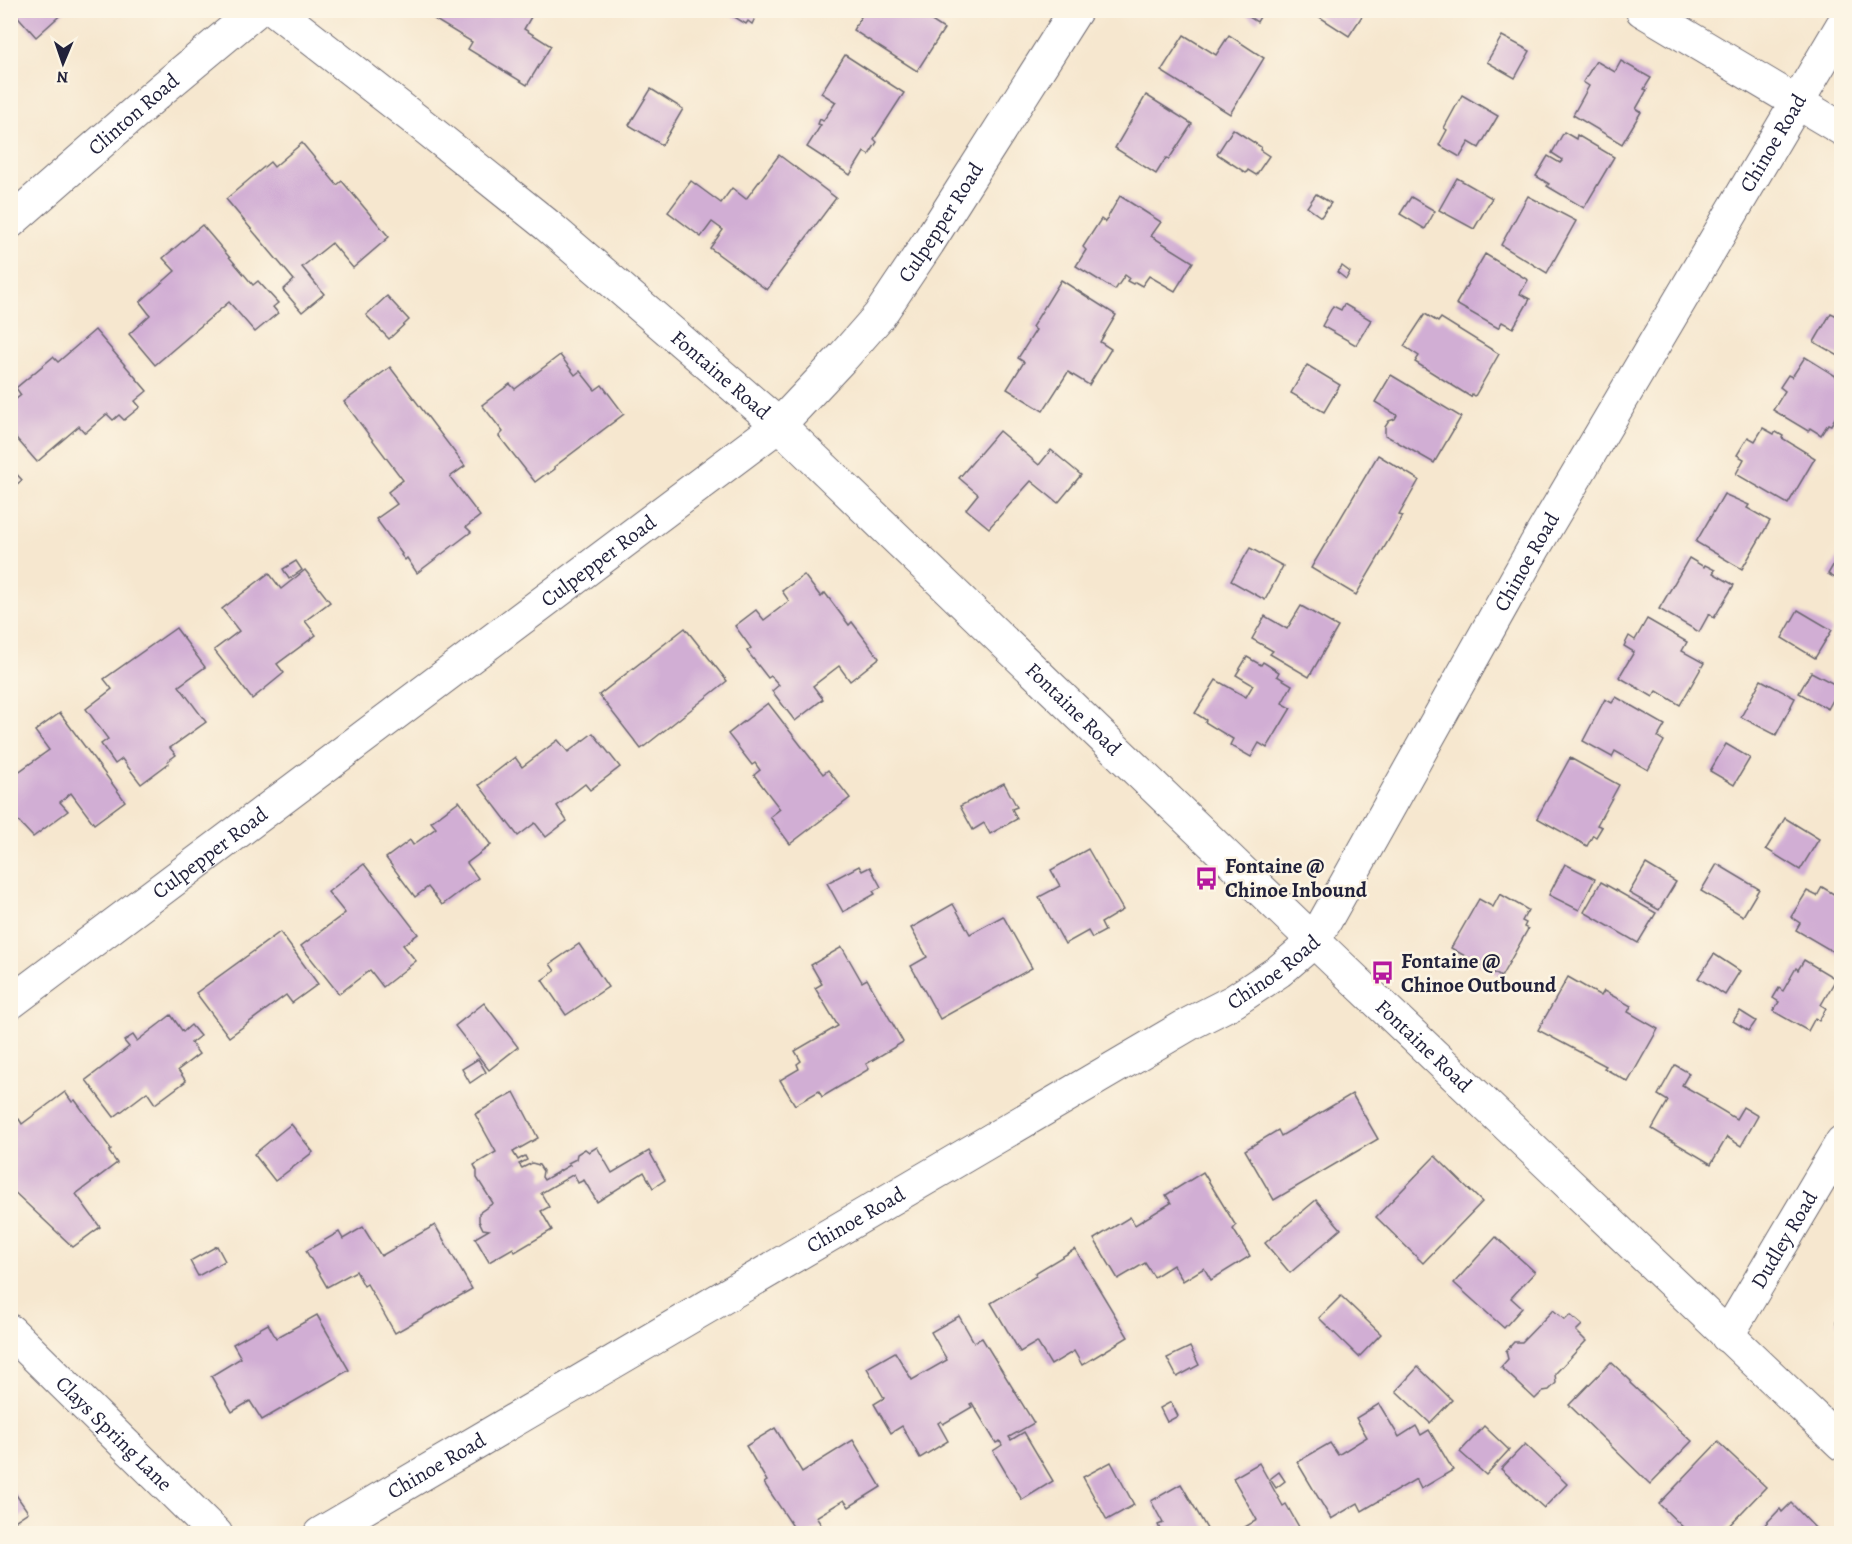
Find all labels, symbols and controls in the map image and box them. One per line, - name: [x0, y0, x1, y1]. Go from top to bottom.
- north arrow: [33, 33, 93, 93]
- text: N: [56, 66, 69, 88]
- street label: Clinton Road: [82, 66, 186, 162]
- street label: Chinoe Road: [1733, 88, 1813, 197]
- street label: Culpepper Road: [891, 156, 990, 288]
- street label: Fontaine Road: [665, 324, 777, 426]
- street label: Chinoe Road: [1487, 507, 1566, 616]
- street label: Culpepper Road: [535, 508, 662, 613]
- street label: Fontaine Road: [1019, 656, 1128, 762]
- street label: Culpepper Road: [146, 800, 274, 905]
- place label: Fontaine @ Chinoe Inbound: [1225, 852, 1368, 904]
- bus stop icon: Fontaine @ Chinoe Inbound: [1194, 865, 1220, 891]
- street label: Chinoe Road: [1221, 928, 1326, 1016]
- place label: Fontaine @ Chinoe Outbound: [1401, 947, 1557, 999]
- bus stop icon: Fontaine @ Chinoe Outbound: [1370, 960, 1396, 986]
- street label: Fontaine Road: [1370, 993, 1479, 1099]
- street label: Chinoe Road: [801, 1179, 911, 1260]
- street label: Dudley Road: [1744, 1185, 1824, 1294]
- street label: Clays Spring Lane: [49, 1370, 178, 1497]
- street label: Chinoe Road: [382, 1425, 491, 1505]

